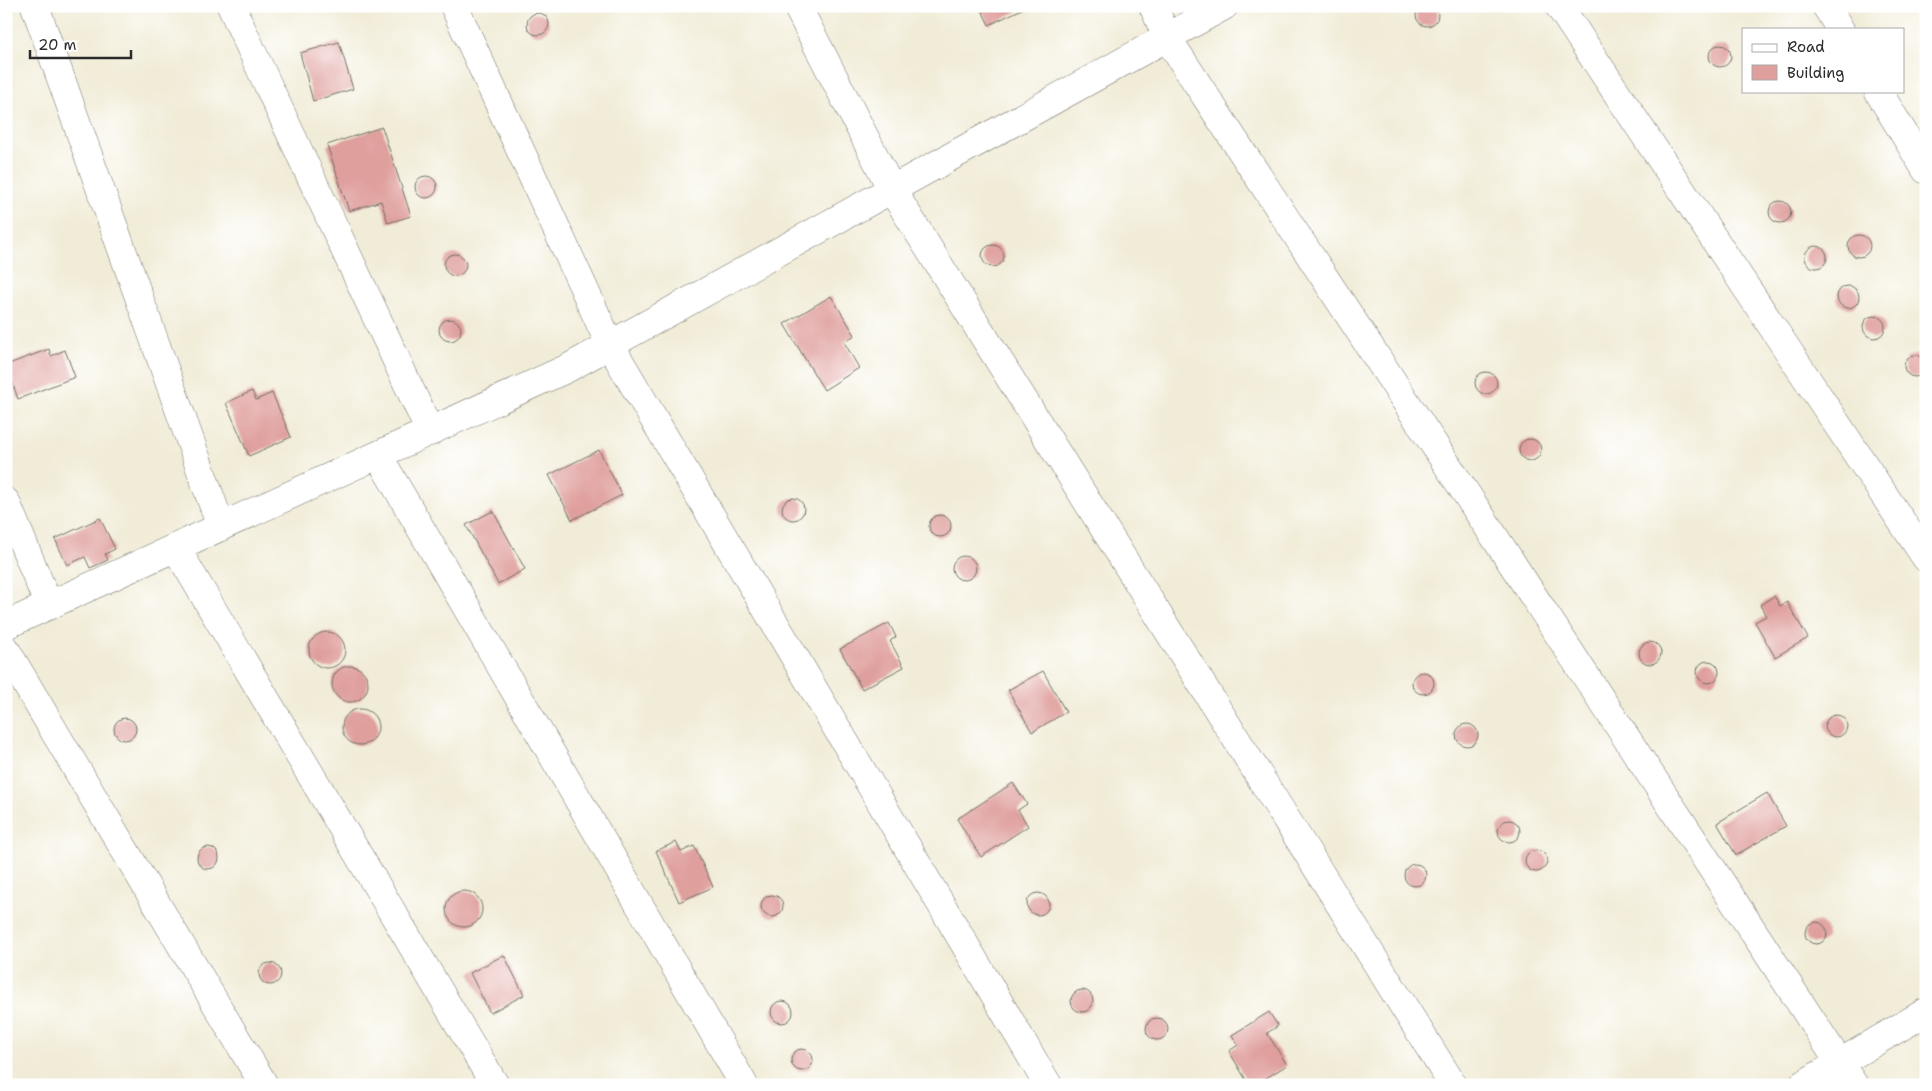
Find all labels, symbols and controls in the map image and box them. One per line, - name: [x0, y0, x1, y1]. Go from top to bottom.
- scale bar: [30, 28, 131, 60]
- legend: [1742, 28, 1904, 92]
- text: 20 m: [38, 35, 77, 55]
- text: Road: [1787, 37, 1825, 57]
- text: Building: [1787, 63, 1844, 83]

